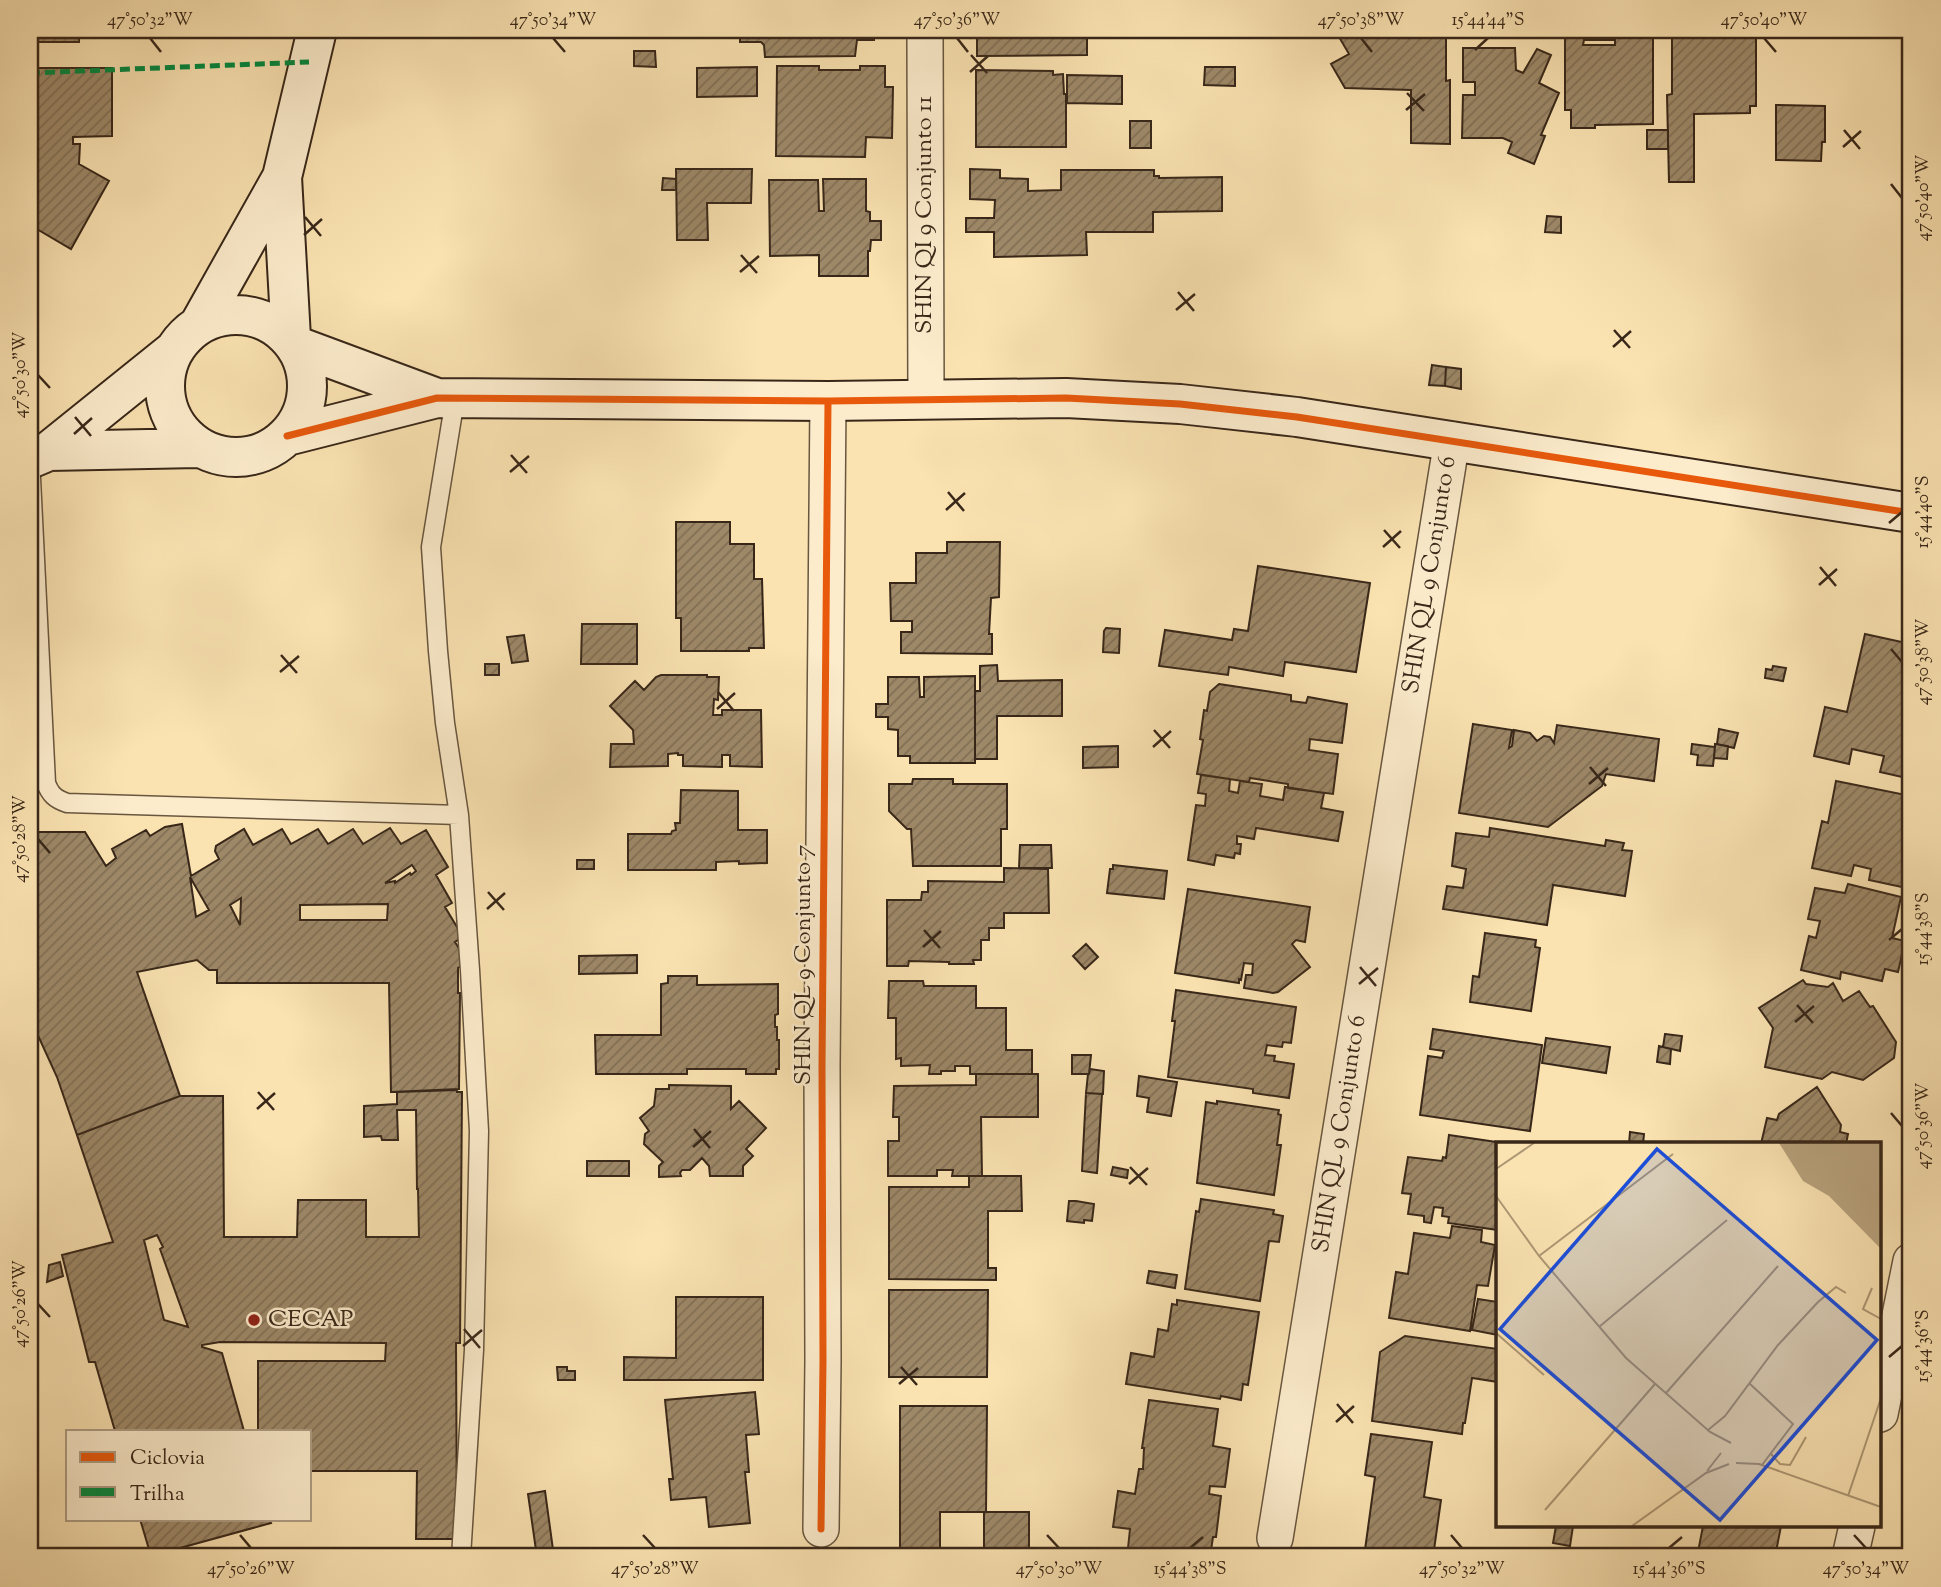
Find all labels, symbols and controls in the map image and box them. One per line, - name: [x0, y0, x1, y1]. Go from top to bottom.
- text: 47°50'32"W: [107, 8, 193, 34]
- text: 47°50'34"W: [510, 8, 596, 34]
- text: 47°50'36"W: [914, 8, 1000, 34]
- text: 47°50'38"W: [1318, 8, 1404, 34]
- text: 15°44'44"S: [1451, 8, 1525, 34]
- text: 47°50'40"W: [1721, 8, 1807, 34]
- street label: SHIN QI 9 Conjunto 11: [908, 96, 942, 334]
- text: 47°50'40"W: [1911, 155, 1937, 241]
- text: 47°50'30"W: [8, 332, 34, 418]
- street label: SHIN QL 9 Conjunto 6: [1394, 454, 1466, 696]
- text: 15°44'40"S: [1911, 475, 1937, 549]
- text: 47°50'38"W: [1911, 619, 1937, 705]
- text: 47°50'28"W: [8, 795, 34, 883]
- street label: SHIN QL 9 Conjunto 7: [787, 845, 821, 1085]
- text: 15°44'38"S: [1911, 892, 1937, 966]
- street label: SHIN QL 9 Conjunto 6: [1304, 1013, 1376, 1255]
- text: 47°50'36"W: [1911, 1083, 1937, 1169]
- inset map: [1496, 1142, 1882, 1528]
- text: 47°50'26"W: [8, 1260, 34, 1348]
- place label: CECAP: [268, 1303, 353, 1337]
- text: 15°44'36"S: [1911, 1310, 1937, 1382]
- marker: CECAP: [246, 1312, 262, 1328]
- legend: [66, 1430, 312, 1520]
- text: Ciclovia: [130, 1444, 205, 1474]
- text: Trilha: [130, 1480, 185, 1510]
- text: 47°50'26"W: [207, 1557, 295, 1583]
- text: 47°50'28"W: [611, 1557, 699, 1583]
- text: 47°50'30"W: [1016, 1557, 1102, 1583]
- text: 15°44'38"S: [1153, 1557, 1227, 1583]
- text: 47°50'32"W: [1419, 1557, 1505, 1583]
- text: 15°44'36"S: [1633, 1557, 1705, 1583]
- text: 47°50'34"W: [1823, 1557, 1909, 1583]

